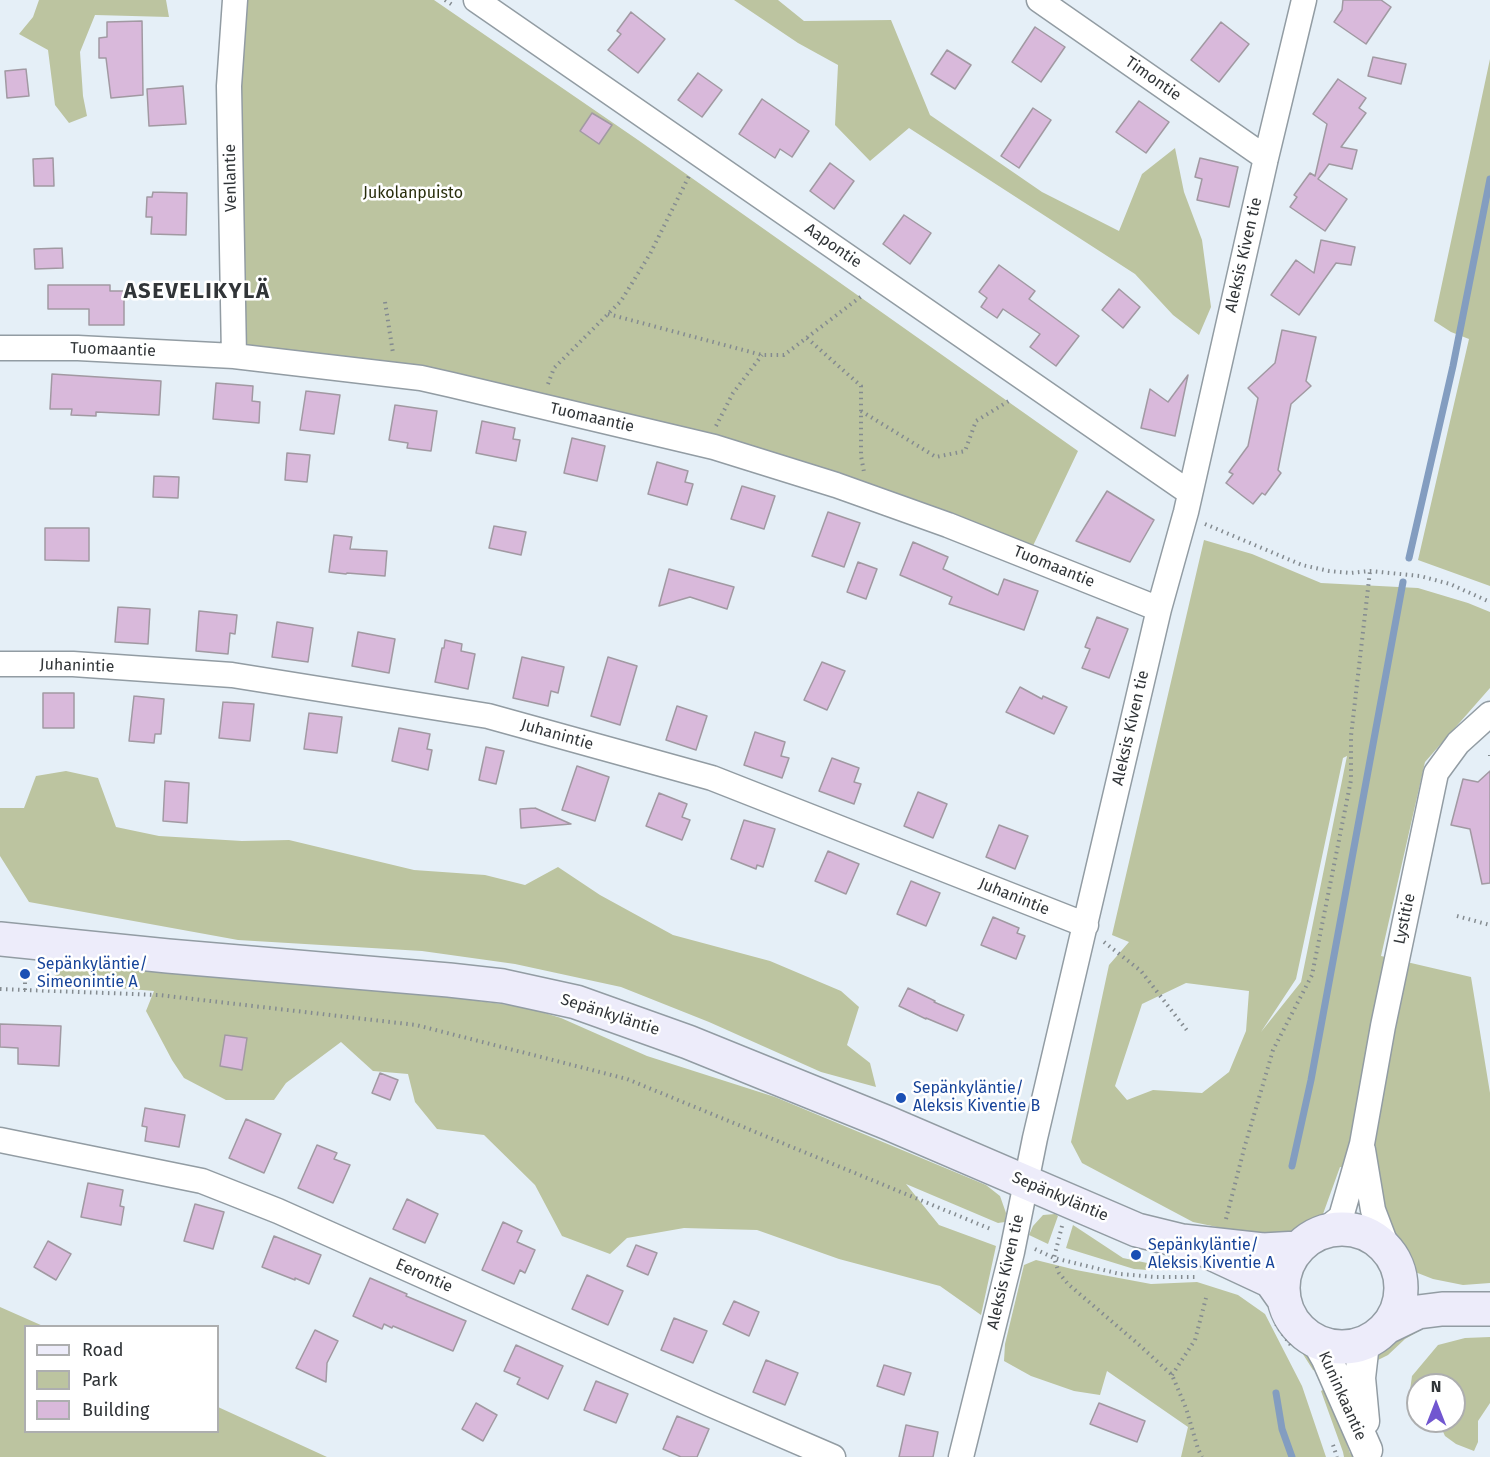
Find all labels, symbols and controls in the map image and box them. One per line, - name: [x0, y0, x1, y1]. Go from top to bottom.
- street label: Timontie: [1121, 53, 1185, 105]
- street label: Venlantie: [221, 144, 241, 212]
- park label: Jukolanpuisto: [363, 184, 463, 204]
- street label: Aleksis Kiven tie: [1221, 196, 1267, 314]
- street label: Aapontie: [801, 219, 865, 273]
- district label: ASEVELIKYLÄ: [124, 279, 270, 305]
- street label: Tuomaantie: [70, 339, 156, 361]
- street label: Tuomaantie: [548, 399, 636, 437]
- street label: Tuomaantie: [1011, 542, 1097, 592]
- street label: Juhanintie: [39, 655, 115, 677]
- street label: Aleksis Kiven tie: [1108, 669, 1154, 787]
- street label: Juhanintie: [519, 715, 595, 755]
- street label: Juhanintie: [976, 874, 1052, 920]
- street label: Lystitie: [1390, 892, 1420, 946]
- place label: Sepänkyläntie/ Simeonintie A: [37, 955, 148, 993]
- marker: Sepänkyläntie/ Simeonintie A: [18, 967, 32, 981]
- street label: Sepänkyläntie: [558, 990, 662, 1040]
- place label: Sepänkyläntie/ Aleksis Kiventie B: [913, 1079, 1040, 1117]
- marker: Sepänkyläntie/ Aleksis Kiventie B: [894, 1091, 908, 1105]
- street label: Sepänkyläntie: [1009, 1168, 1111, 1226]
- street label: Aleksis Kiven tie: [983, 1213, 1029, 1331]
- place label: Sepänkyläntie/ Aleksis Kiventie A: [1148, 1236, 1275, 1274]
- marker: Sepänkyläntie/ Aleksis Kiventie A: [1129, 1248, 1143, 1262]
- street label: Eerontie: [393, 1255, 455, 1297]
- legend: [24, 1325, 219, 1433]
- text: Road: [82, 1339, 124, 1361]
- street label: Kuninkaantie: [1314, 1348, 1370, 1444]
- text: Park: [82, 1369, 117, 1391]
- north arrow: [1406, 1373, 1466, 1433]
- text: N: [1431, 1377, 1441, 1396]
- text: Building: [82, 1399, 149, 1421]

